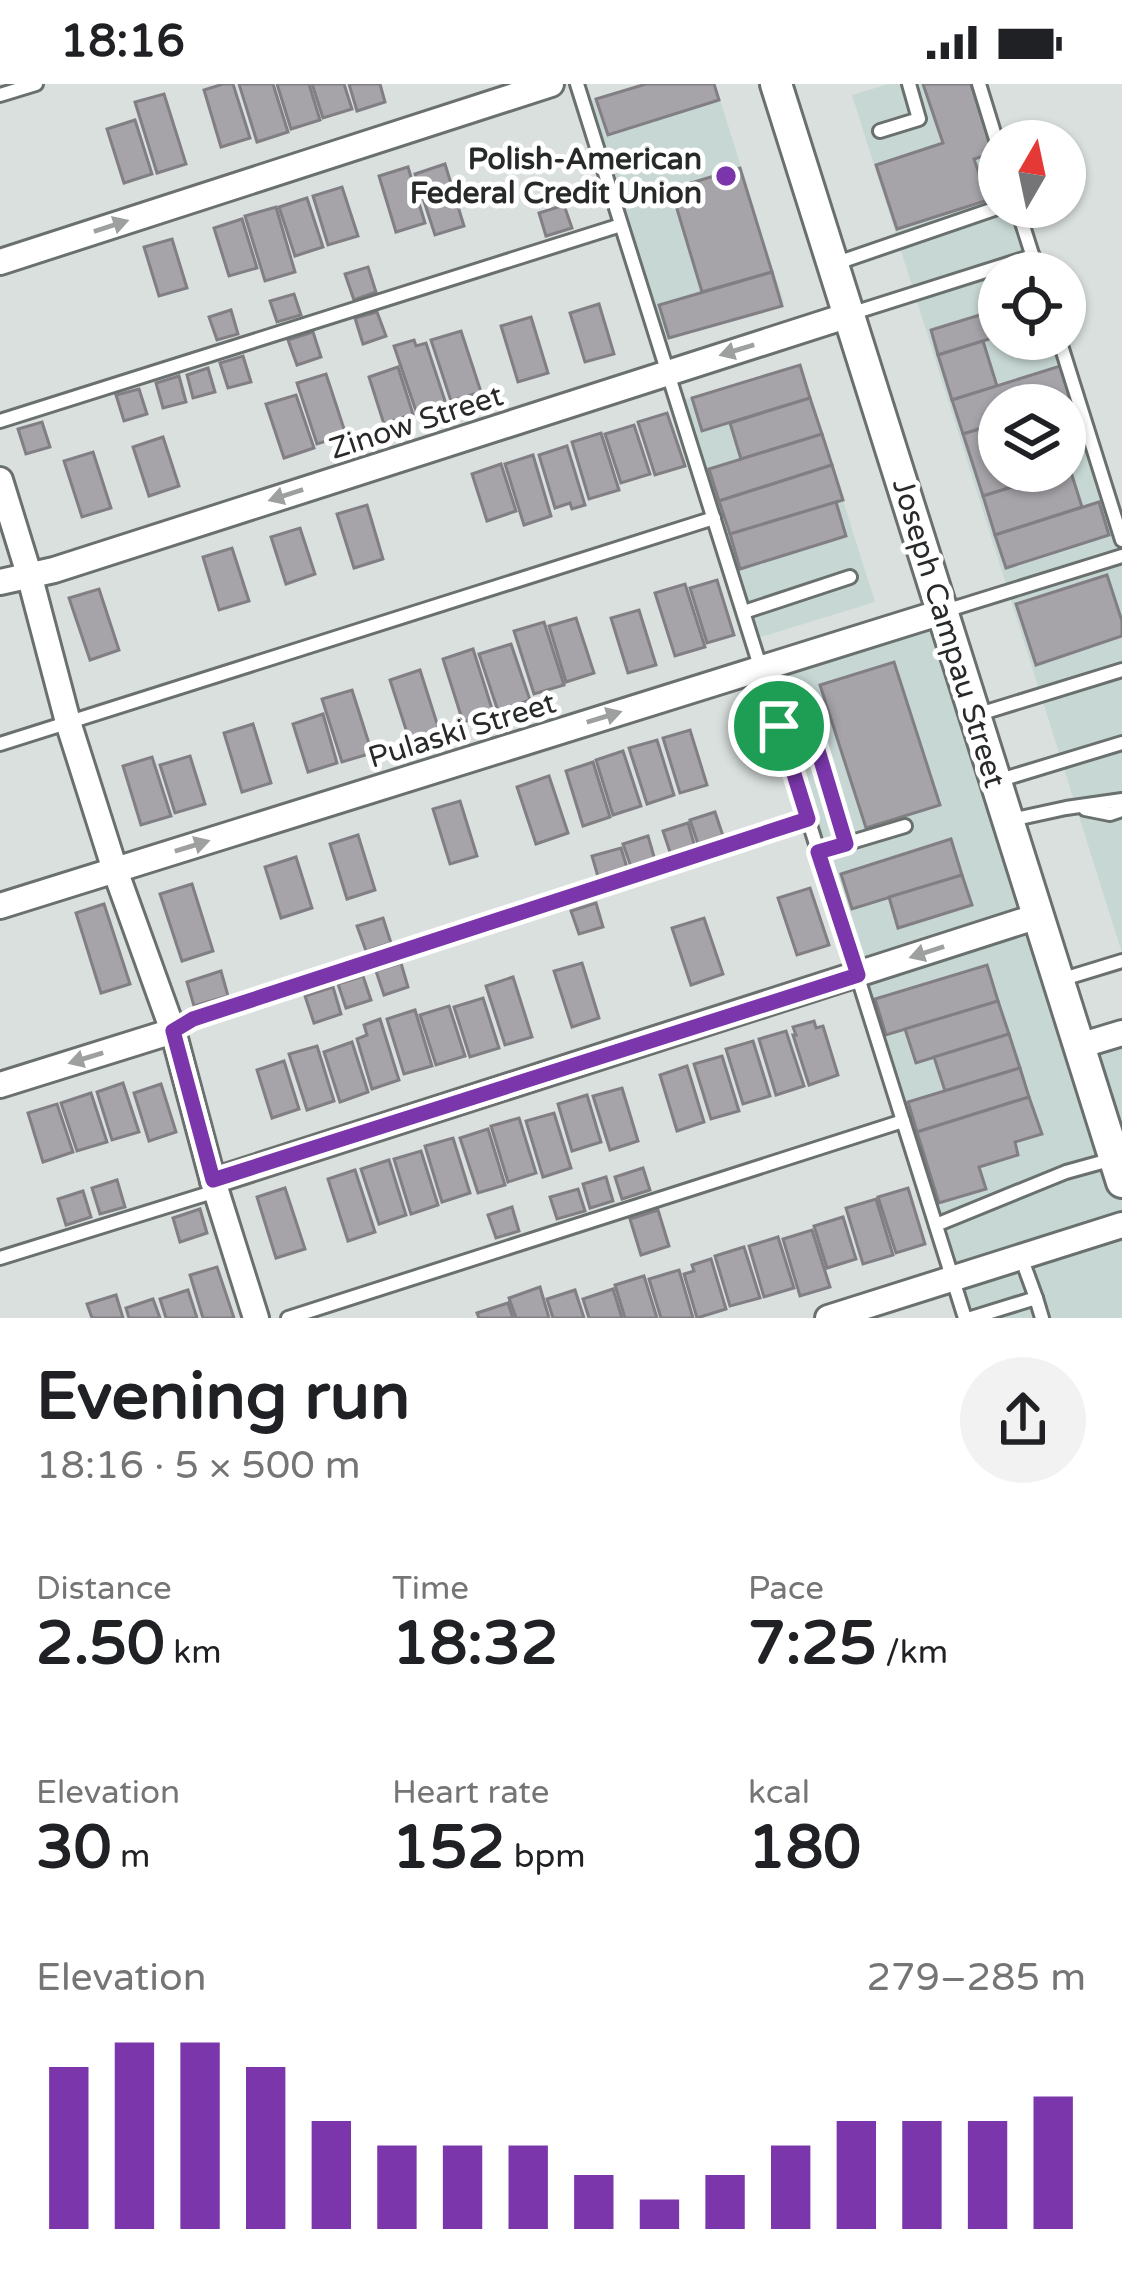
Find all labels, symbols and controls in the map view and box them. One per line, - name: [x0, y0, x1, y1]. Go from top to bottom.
- text: 18:16: [60, 15, 185, 69]
- north arrow: [978, 120, 1086, 228]
- map controls: [978, 120, 1086, 492]
- place label: Polish-American Federal Credit Union: [410, 141, 702, 212]
- marker: Polish-American Federal Credit Union: [713, 163, 739, 189]
- one-way arrow: [93, 215, 130, 234]
- button: locate: [978, 252, 1086, 360]
- one-way arrow: [718, 342, 755, 360]
- street label: Zinow Street: [325, 377, 508, 468]
- button: layers: [978, 384, 1086, 492]
- street label: Joseph Campau Street: [884, 474, 1013, 792]
- one-way arrow: [267, 487, 304, 506]
- pin: [728, 675, 830, 777]
- street label: Pulaski Street: [364, 684, 560, 777]
- icon: arrive: [746, 693, 812, 759]
- one-way arrow: [586, 707, 623, 726]
- one-way arrow: [174, 836, 211, 854]
- one-way arrow: [909, 944, 945, 962]
- one-way arrow: [67, 1050, 104, 1068]
- text: Evening run: [36, 1357, 410, 1437]
- button: share: [960, 1357, 1086, 1483]
- text: 18:16 · 5 × 500 m: [36, 1442, 361, 1489]
- text: Distance: [36, 1569, 172, 1608]
- text: Time: [392, 1569, 469, 1608]
- text: Pace: [748, 1569, 824, 1608]
- text: 2.50: [36, 1608, 165, 1680]
- text: 18:32: [392, 1608, 558, 1680]
- text: 7:25: [748, 1608, 877, 1680]
- text: km: [165, 1633, 222, 1672]
- text: /km: [877, 1633, 948, 1672]
- text: Elevation: [36, 1773, 180, 1812]
- text: Heart rate: [392, 1773, 549, 1812]
- text: kcal: [748, 1773, 810, 1812]
- text: 30: [36, 1812, 111, 1884]
- text: 152: [392, 1812, 505, 1884]
- text: 180: [748, 1812, 861, 1884]
- text: m: [111, 1837, 150, 1876]
- text: bpm: [505, 1837, 586, 1876]
- text: Elevation: [36, 1954, 206, 2001]
- text: 279–285 m: [866, 1954, 1086, 2001]

